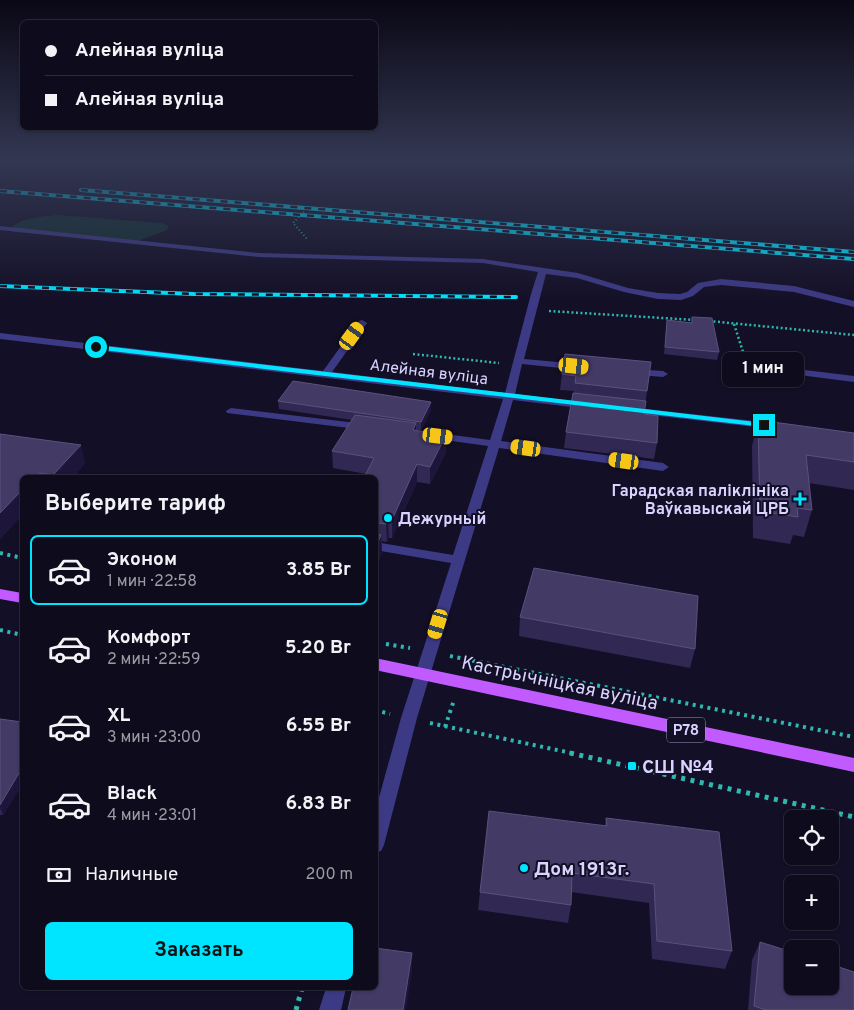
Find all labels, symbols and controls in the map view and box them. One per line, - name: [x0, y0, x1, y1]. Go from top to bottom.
- text: Алейная вуліца: [75, 39, 224, 63]
- text: Алейная вуліца: [75, 88, 224, 112]
- car: [337, 319, 366, 353]
- route start: [85, 336, 107, 358]
- callout: 1 мин: [723, 352, 805, 388]
- street label: Алейная вуліца: [368, 356, 489, 390]
- car: [558, 357, 589, 375]
- text: 1 мин: [742, 359, 784, 379]
- route end: [753, 414, 775, 436]
- car: [422, 427, 453, 445]
- car: [510, 438, 541, 458]
- car: [608, 451, 639, 471]
- place label: Гарадская паліклініка Ваўкавыскай ЦРБ: [611, 482, 789, 520]
- text: Выберите тариф: [45, 491, 226, 518]
- marker: Гарадская паліклініка Ваўкавыскай ЦРБ: [793, 492, 807, 506]
- place label: Дежурный: [398, 510, 486, 530]
- marker: Дежурный: [382, 512, 394, 524]
- icon: car: [47, 548, 92, 593]
- text: Эконом: [107, 548, 177, 572]
- text: 3.85 Br: [286, 558, 351, 582]
- text: 1 мин · 22:58: [107, 572, 197, 592]
- car: [426, 607, 449, 641]
- icon: car: [47, 626, 92, 671]
- text: Комфорт: [107, 626, 190, 650]
- text: 5.20 Br: [285, 636, 351, 660]
- text: 2 мин · 22:59: [107, 650, 200, 670]
- street label: Кастрычніцкая вуліца: [459, 651, 660, 717]
- icon: car: [47, 704, 92, 749]
- text: XL: [107, 704, 130, 728]
- text: 6.55 Br: [286, 714, 351, 738]
- road number: Р78: [667, 718, 705, 742]
- text: 3 мин · 23:00: [107, 728, 201, 748]
- place label: СШ №4: [642, 756, 714, 780]
- marker: СШ №4: [626, 760, 638, 772]
- icon: car: [47, 782, 92, 827]
- text: Black: [107, 782, 157, 806]
- text: 6.83 Br: [286, 792, 351, 816]
- text: 4 мин · 23:01: [107, 806, 197, 826]
- map controls: [784, 810, 839, 995]
- button: locate: [784, 810, 839, 865]
- place label: Дом 1913г.: [534, 858, 629, 882]
- icon: cash: [45, 861, 73, 889]
- marker: Дом 1913г.: [518, 862, 530, 874]
- text: Наличные: [85, 863, 178, 887]
- text: 200 m: [305, 865, 353, 885]
- button: +: [784, 875, 839, 930]
- button: Заказать: [45, 922, 353, 980]
- button: −: [784, 940, 839, 995]

